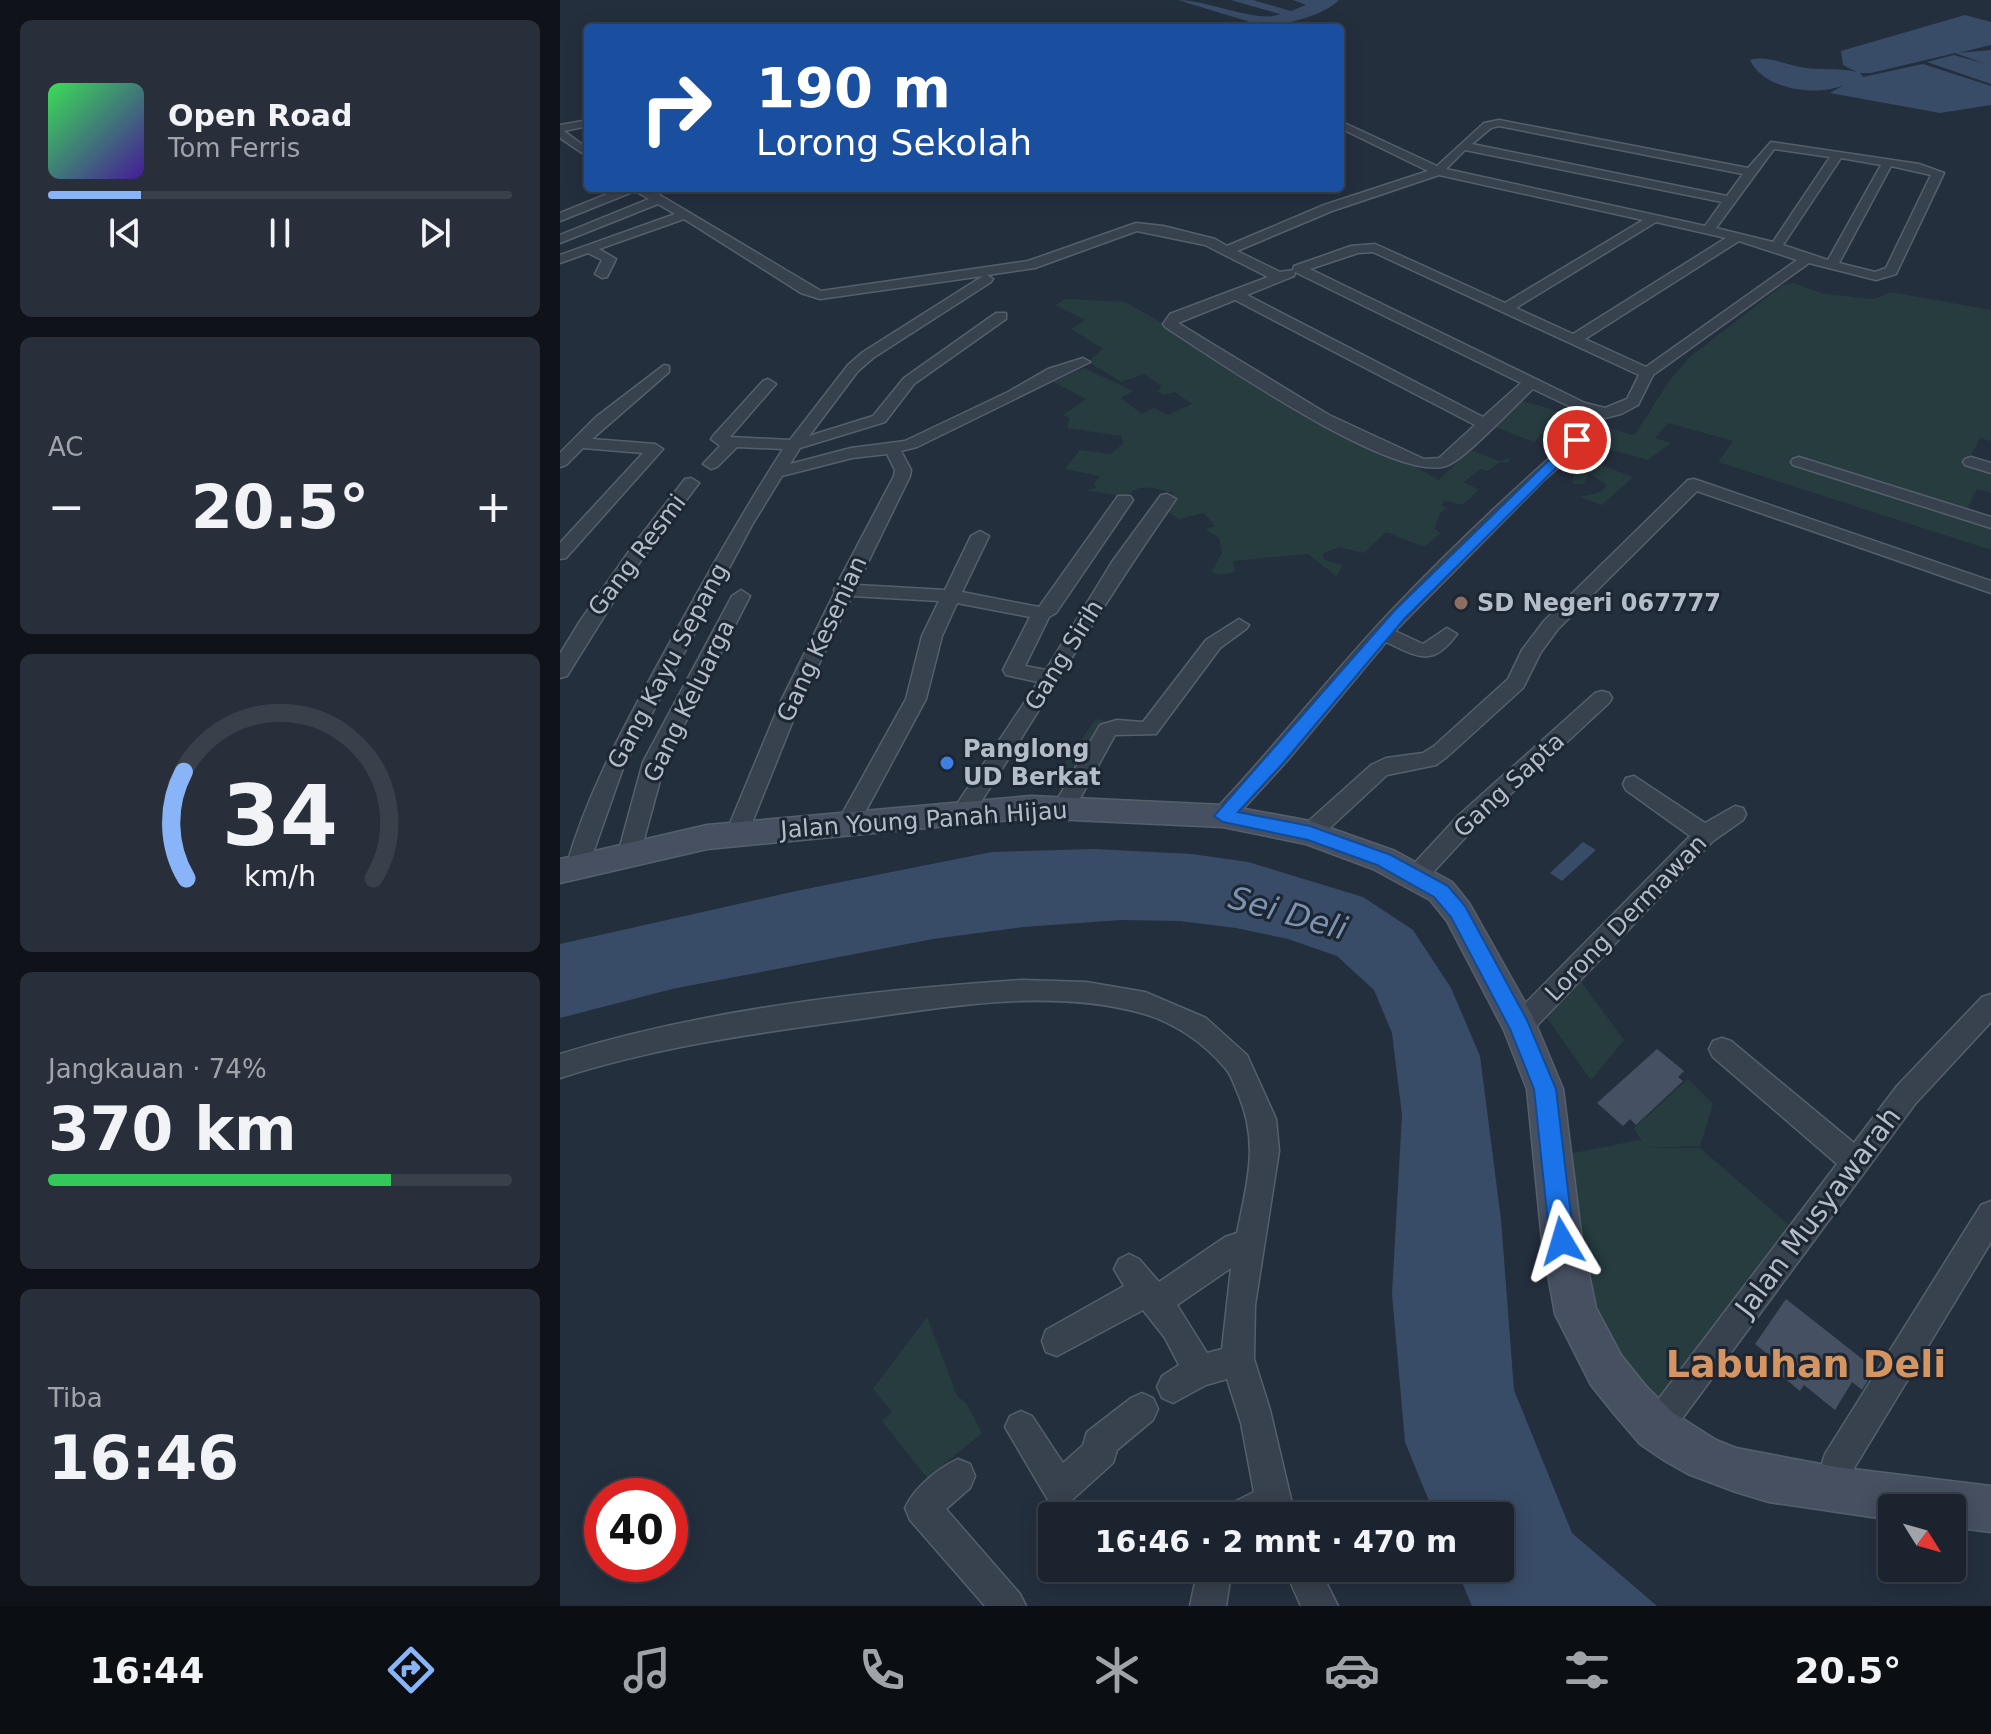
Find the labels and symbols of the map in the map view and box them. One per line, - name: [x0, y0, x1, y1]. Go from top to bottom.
- pin: [1543, 406, 1611, 474]
- street label: Gang Resmi: [582, 489, 692, 621]
- street label: Gang Kesenian: [771, 552, 873, 726]
- street label: Gang Kayu Sepang: [602, 558, 734, 774]
- place label: SD Negeri 067777: [1477, 589, 1721, 617]
- marker: SD Negeri 067777: [1452, 594, 1470, 612]
- street label: Gang Sirih: [1019, 595, 1109, 715]
- street label: Gang Keluarga: [638, 615, 740, 787]
- street label: Gang Sapta: [1448, 727, 1570, 843]
- place label: Panglong UD Berkat: [963, 735, 1101, 791]
- marker: Panglong UD Berkat: [938, 754, 956, 772]
- street label: Jalan Young Panah Hijau: [778, 796, 1068, 844]
- street label: Lorong Dermawan: [1539, 829, 1713, 1007]
- water label: Sei Deli: [1225, 878, 1352, 948]
- street label: Jalan Musyawarah: [1727, 1101, 1908, 1325]
- position arrow: [1520, 1199, 1604, 1283]
- district label: Labuhan Deli: [1666, 1342, 1946, 1386]
- speed limit sign: 40: [584, 1478, 688, 1582]
- north arrow: [1878, 1494, 1966, 1582]

